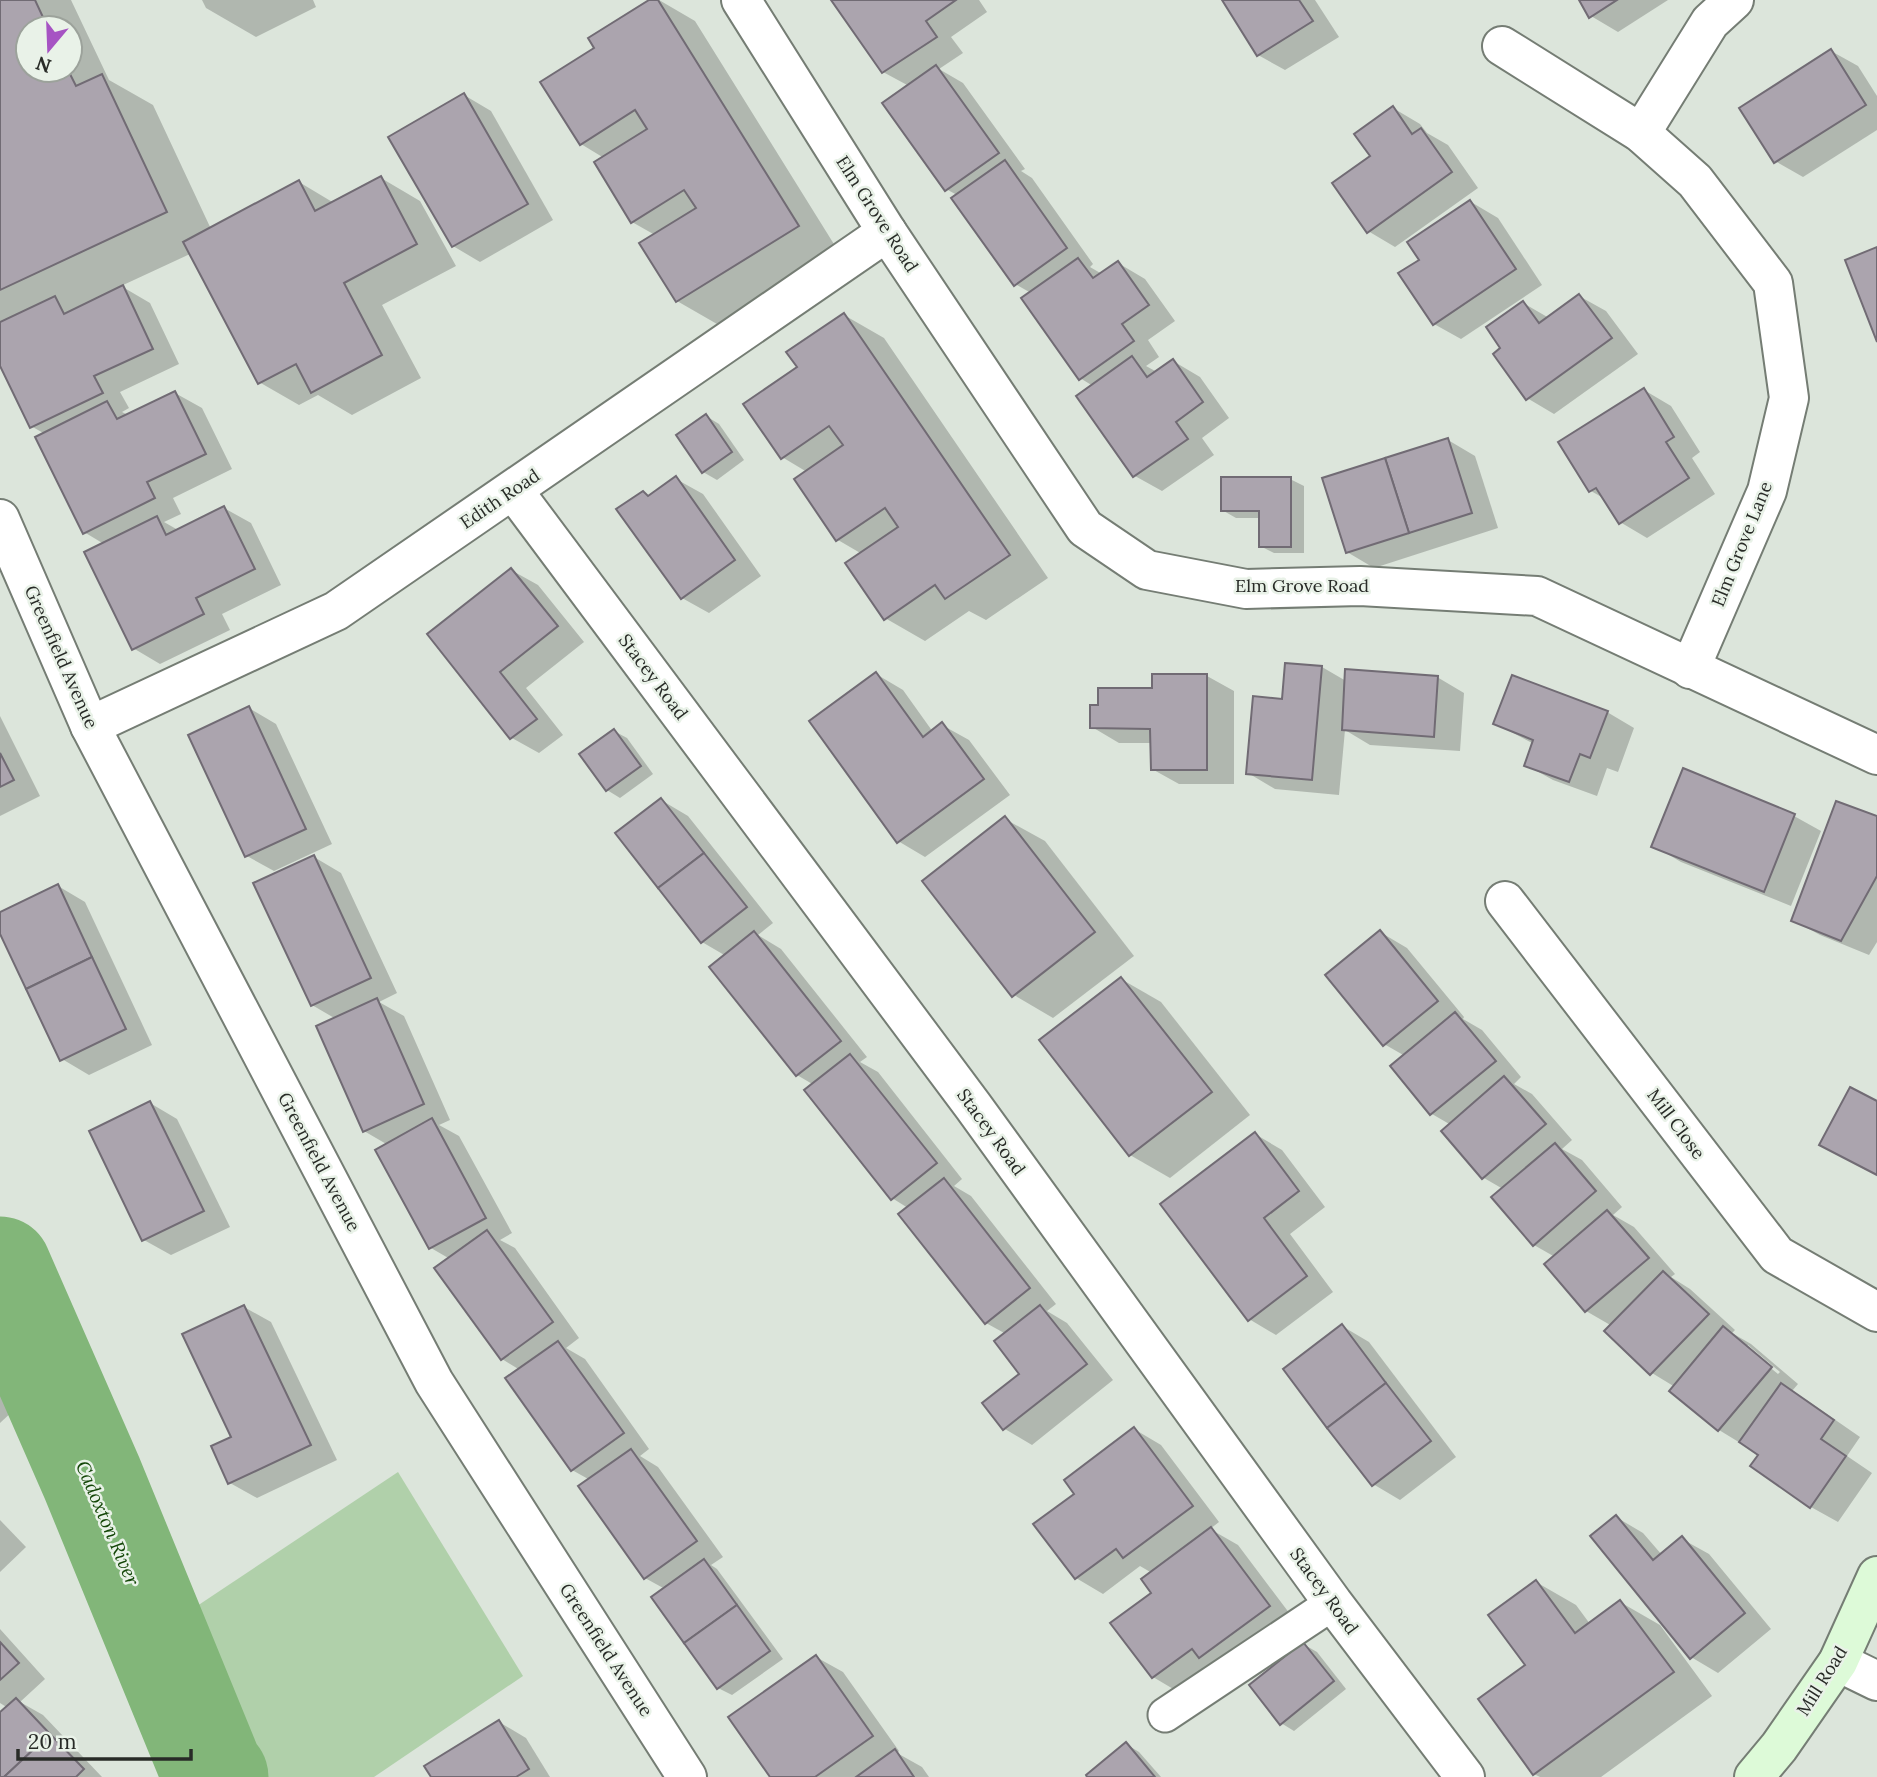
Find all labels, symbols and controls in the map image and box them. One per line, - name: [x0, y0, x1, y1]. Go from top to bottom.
- north arrow: [14, 14, 84, 84]
- text: N: [32, 51, 54, 79]
- street label: Elm Grove Road: [831, 151, 924, 276]
- street label: Edith Road: [455, 463, 544, 534]
- street label: Elm Grove Lane: [1706, 478, 1777, 610]
- street label: Elm Grove Road: [1235, 574, 1369, 597]
- street label: Greenfield Avenue: [20, 582, 103, 732]
- street label: Stacey Road: [614, 629, 693, 724]
- street label: Stacey Road: [952, 1084, 1031, 1180]
- street label: Mill Close: [1642, 1084, 1710, 1164]
- street label: Greenfield Avenue: [273, 1088, 366, 1235]
- water label: Cadoxton River: [71, 1457, 145, 1589]
- street label: Stacey Road: [1285, 1543, 1364, 1639]
- street label: Greenfield Avenue: [555, 1579, 658, 1721]
- street label: Mill Road: [1791, 1641, 1852, 1720]
- scale bar: [18, 1718, 191, 1762]
- text: 20 m: [28, 1728, 77, 1755]

